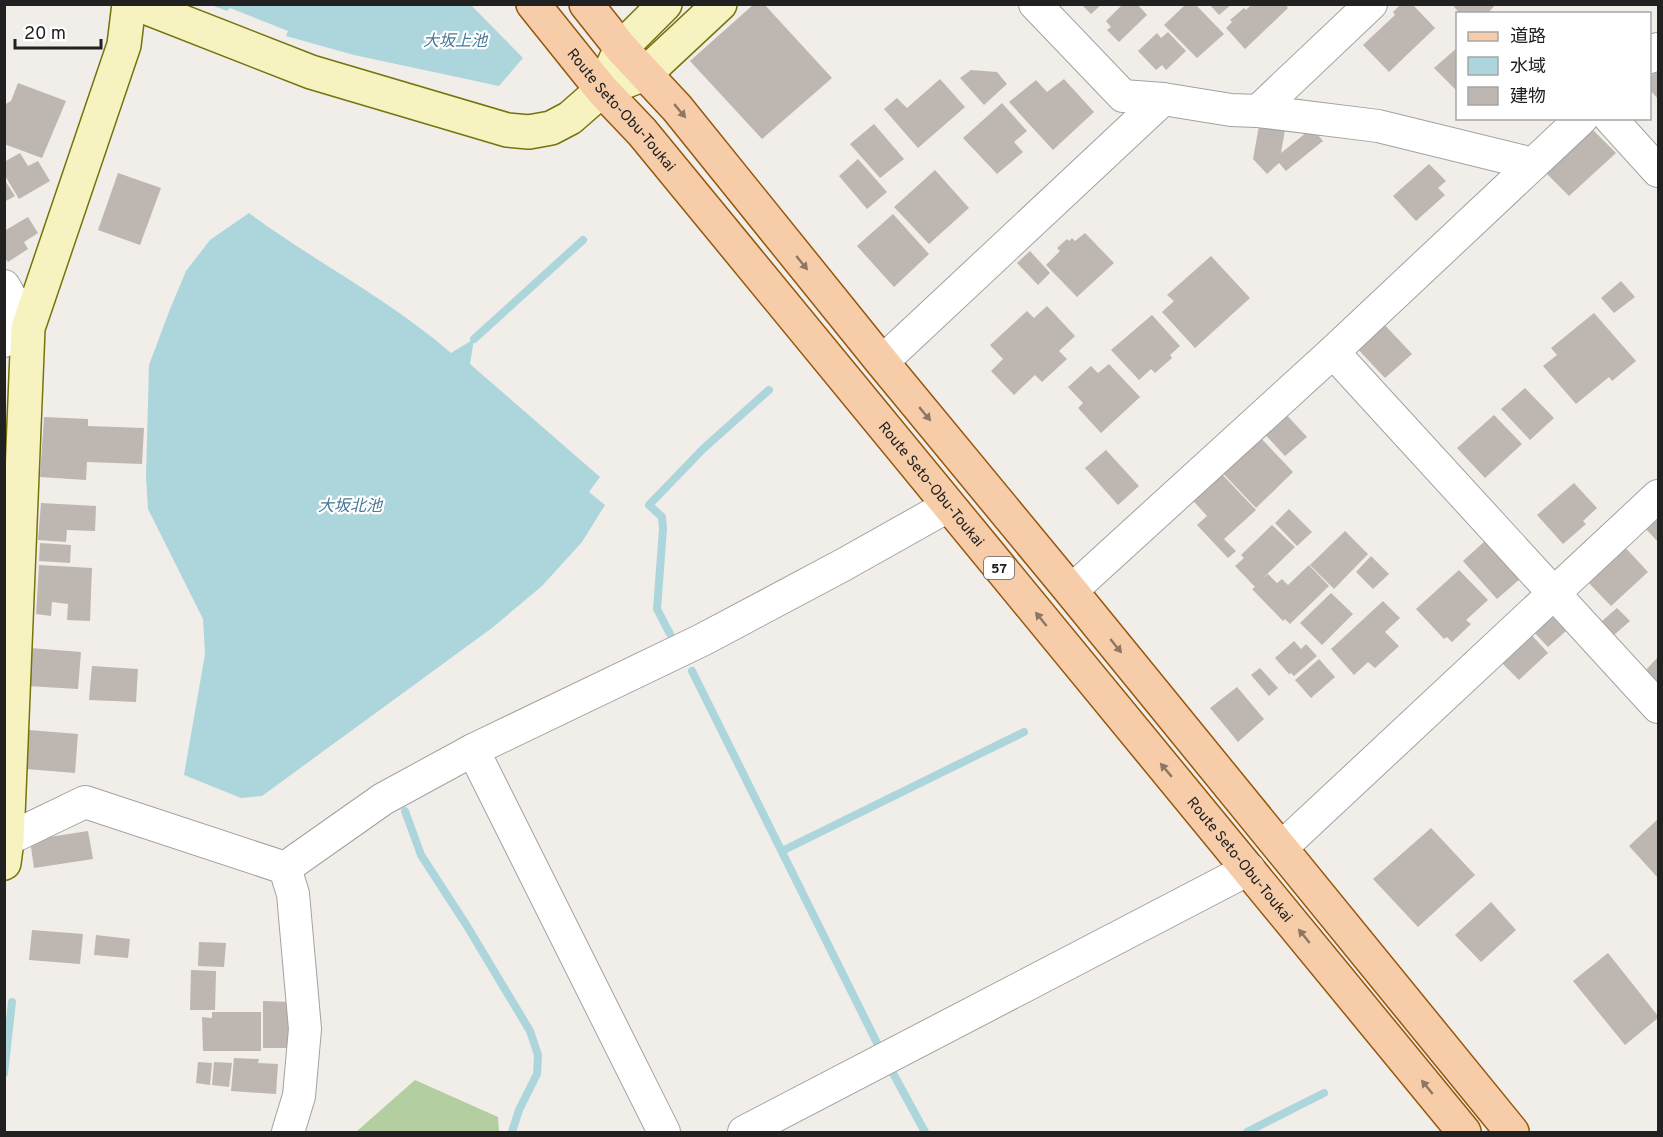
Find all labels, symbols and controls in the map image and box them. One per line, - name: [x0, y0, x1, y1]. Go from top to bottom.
- scale bar: [15, 12, 100, 50]
- legend: [1456, 12, 1651, 120]
- text: 20 m: [24, 23, 66, 46]
- text: 道路: [1510, 26, 1546, 49]
- water label: 大坂上池: [423, 32, 489, 52]
- street label: Route Seto-Obu-Toukai: [562, 45, 679, 176]
- text: 水域: [1510, 56, 1546, 79]
- text: 建物: [1510, 86, 1546, 109]
- one-way arrow: [673, 103, 686, 118]
- one-way arrow: [796, 255, 809, 271]
- one-way arrow: [919, 406, 932, 422]
- street label: Route Seto-Obu-Toukai: [873, 418, 987, 552]
- water label: 大坂北池: [318, 497, 384, 517]
- road number: 57: [984, 557, 1014, 579]
- one-way arrow: [1036, 612, 1048, 627]
- one-way arrow: [1110, 638, 1123, 654]
- one-way arrow: [1159, 762, 1172, 778]
- street label: Route Seto-Obu-Toukai: [1182, 794, 1296, 927]
- one-way arrow: [1297, 928, 1310, 944]
- one-way arrow: [1420, 1079, 1433, 1095]

